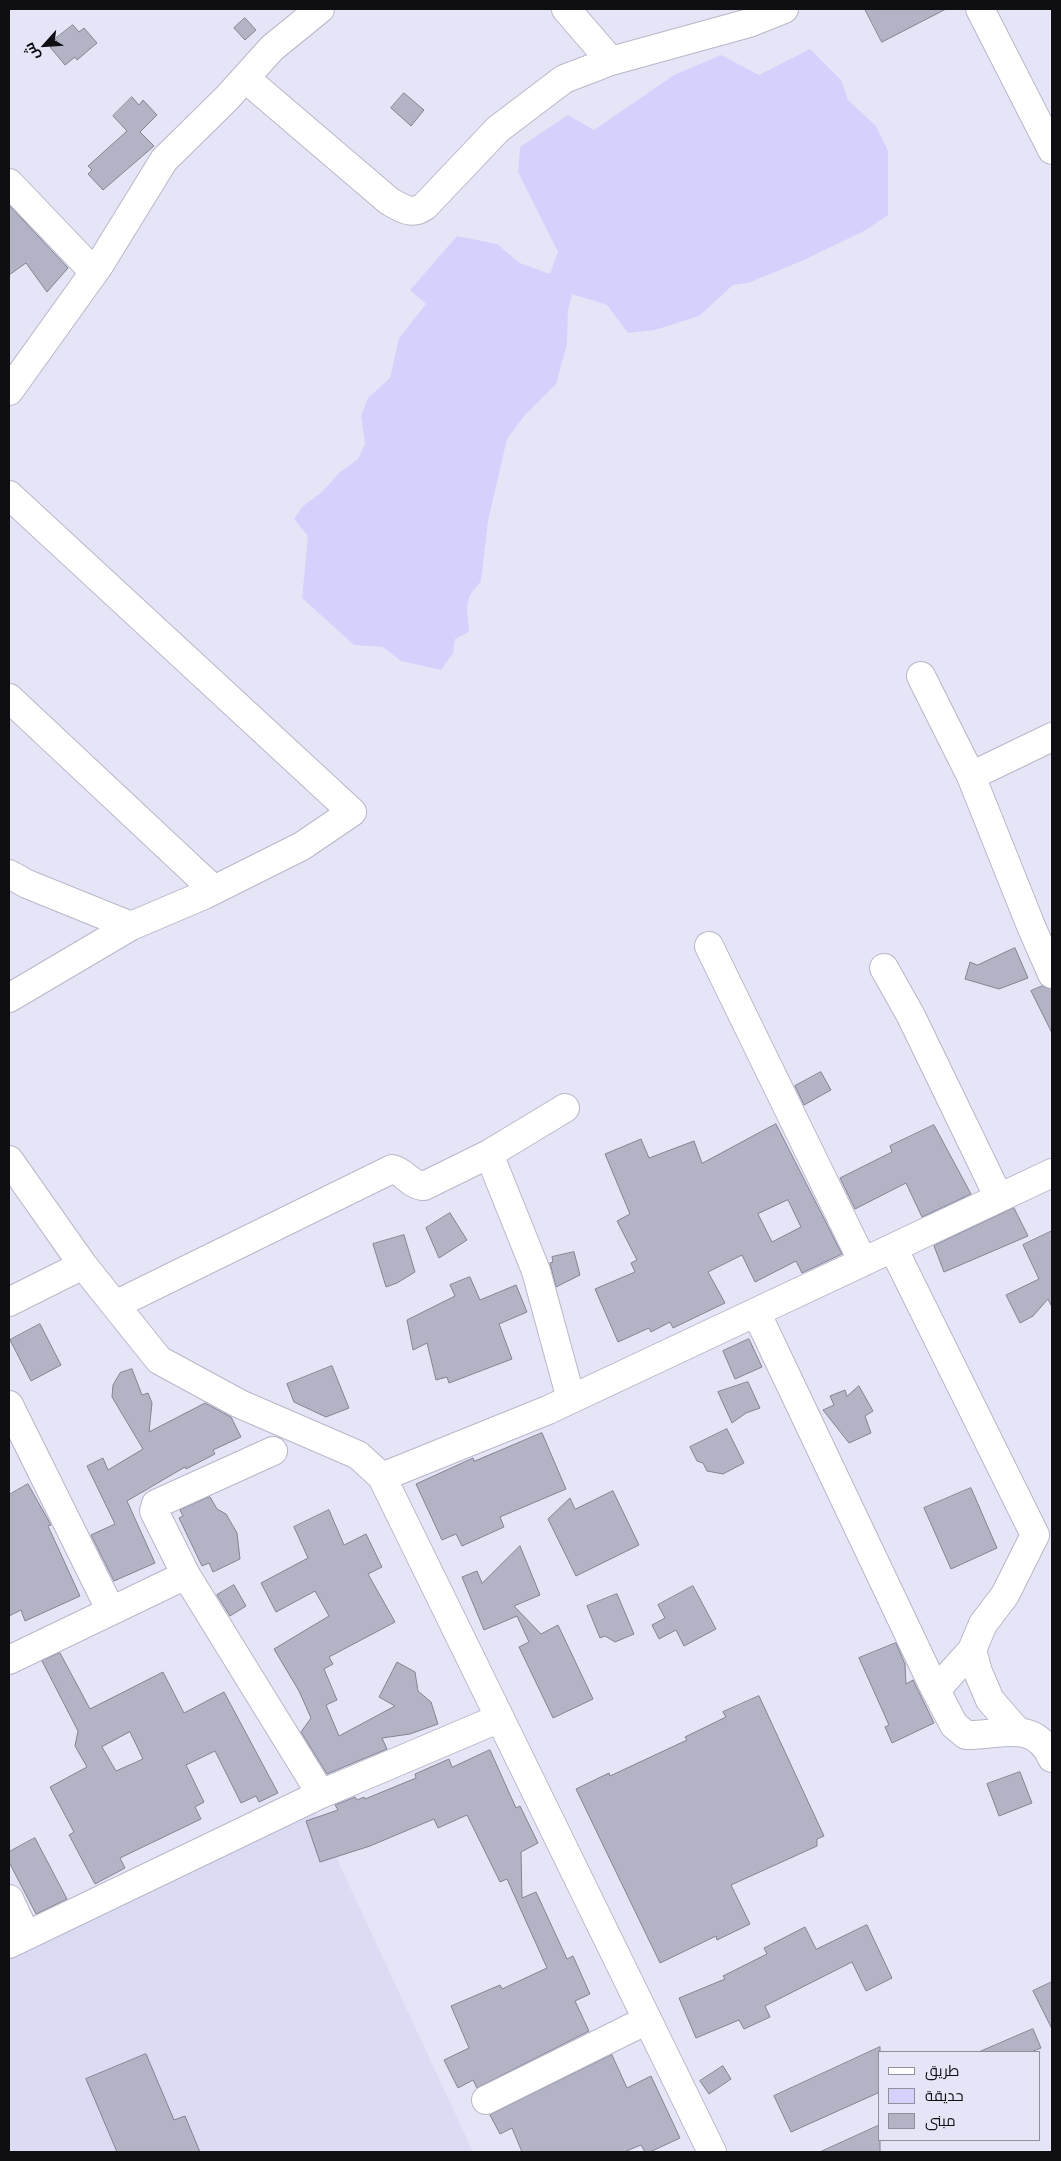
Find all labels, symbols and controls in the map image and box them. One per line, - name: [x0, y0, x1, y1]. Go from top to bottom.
- north arrow: [20, 20, 70, 70]
- text: ش: [19, 40, 44, 64]
- legend: [878, 2051, 1041, 2141]
- text: طريق: [925, 2060, 959, 2080]
- text: حديقة: [925, 2085, 964, 2105]
- text: مبنى: [925, 2110, 956, 2130]

